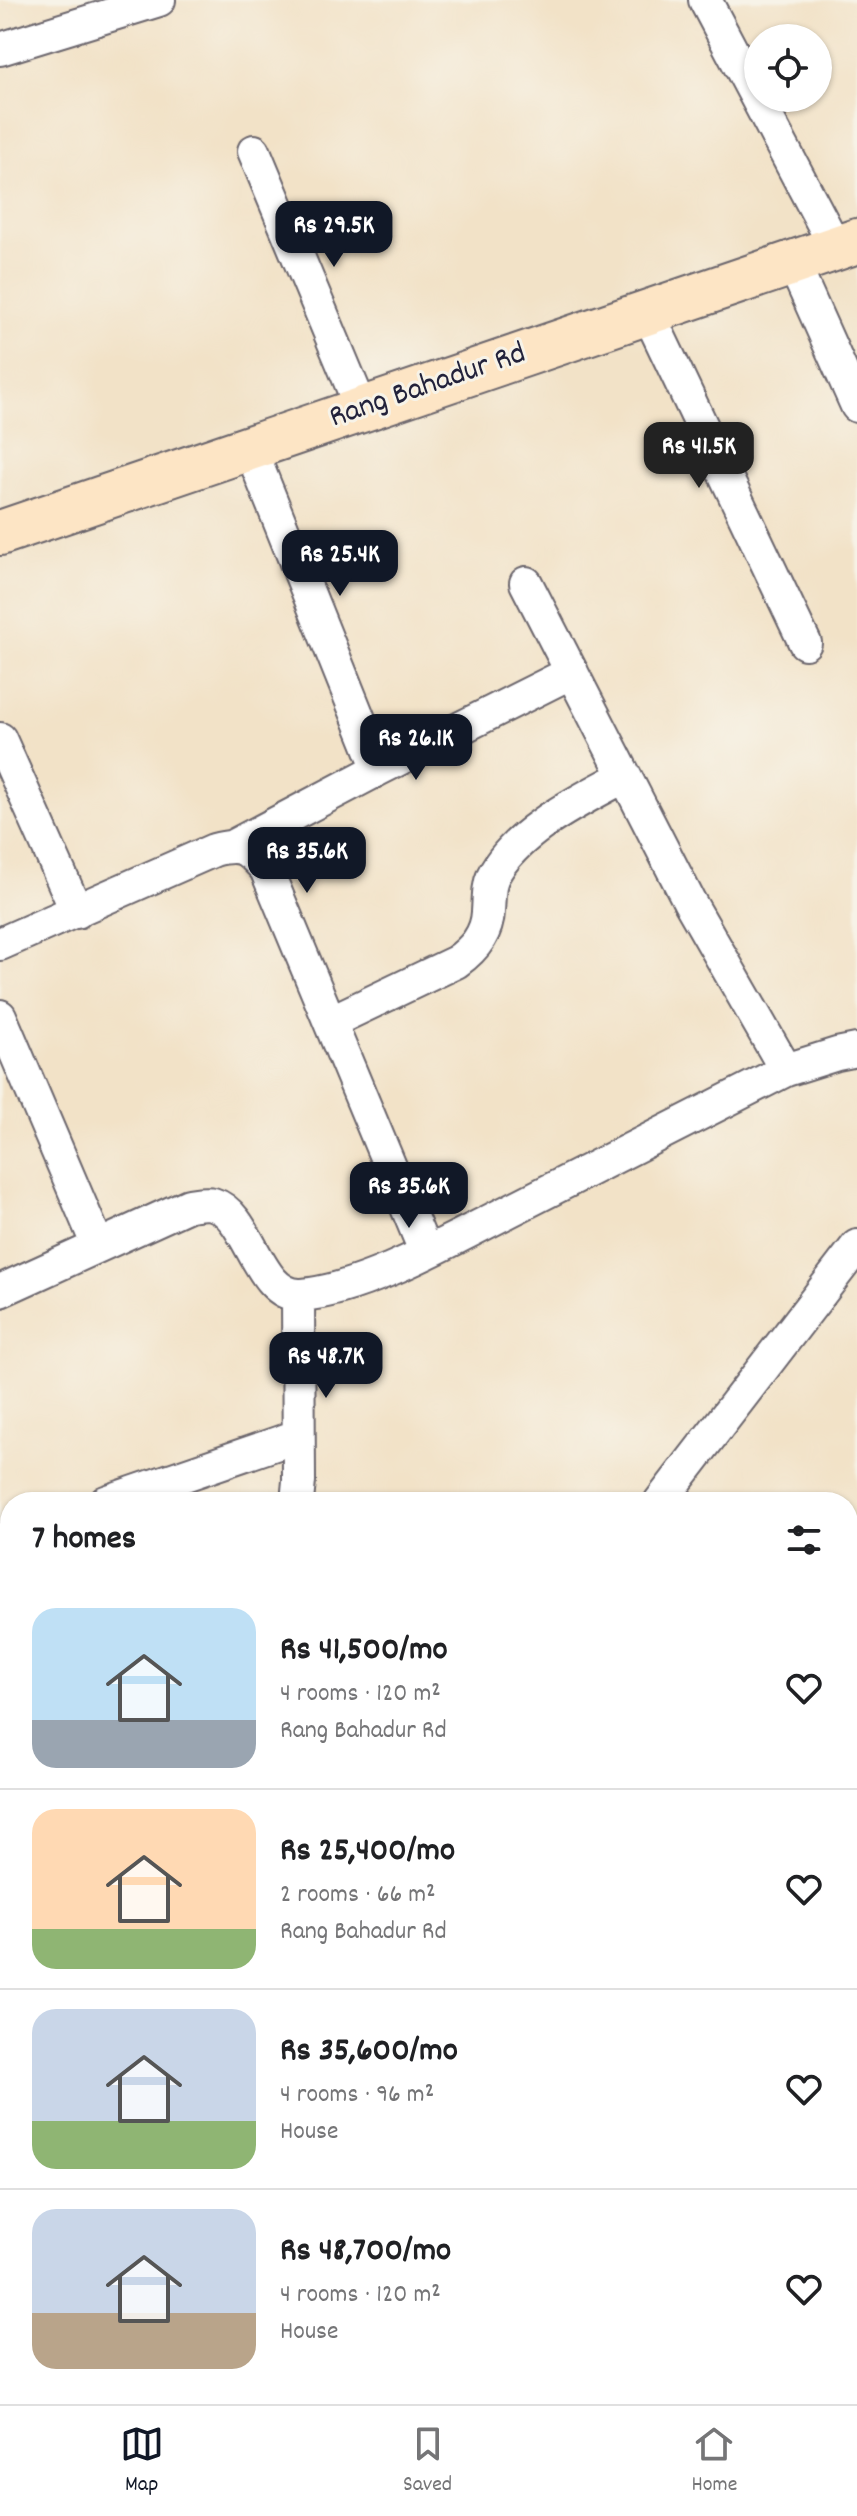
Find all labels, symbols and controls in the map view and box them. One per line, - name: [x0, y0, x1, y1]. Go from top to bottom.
- map controls: [744, 24, 832, 112]
- button: locate: [744, 24, 832, 112]
- pin: Rs 29.5K: [251, 201, 417, 269]
- text: Rs 29.5K: [293, 208, 375, 245]
- street label: Rang Bahadur Rd: [324, 332, 532, 442]
- pin: Rs 41.5K: [616, 422, 782, 490]
- text: Rs 41.5K: [662, 429, 736, 466]
- pin: Rs 25.4K: [257, 530, 423, 598]
- text: Rs 25.4K: [300, 537, 380, 574]
- pin: Rs 26.1K: [333, 714, 499, 782]
- text: Rs 26.1K: [378, 721, 454, 758]
- pin: Rs 35.6K: [224, 827, 390, 895]
- text: Rs 35.6K: [266, 834, 348, 871]
- pin: Rs 35.6K: [326, 1162, 492, 1230]
- text: Rs 35.6K: [368, 1169, 450, 1206]
- pin: Rs 48.7K: [243, 1332, 409, 1400]
- text: Rs 48.7K: [287, 1339, 365, 1376]
- text: 7 homes: [32, 1516, 136, 1565]
- icon: filters: [782, 1518, 826, 1562]
- text: Rs 41,500/mo: [280, 1627, 448, 1676]
- icon: home: [96, 1640, 192, 1736]
- icon: heart: [782, 1666, 826, 1710]
- text: 4 rooms · 120 m²: [280, 1676, 441, 1713]
- text: Rang Bahadur Rd: [280, 1713, 447, 1750]
- text: Rs 25,400/mo: [280, 1828, 455, 1877]
- icon: home: [96, 1841, 192, 1937]
- icon: heart: [782, 1867, 826, 1911]
- text: 2 rooms · 66 m²: [280, 1877, 436, 1914]
- text: Rang Bahadur Rd: [280, 1914, 447, 1951]
- text: Rs 35,600/mo: [280, 2028, 458, 2077]
- icon: home: [96, 2041, 192, 2137]
- icon: heart: [782, 2067, 826, 2111]
- text: 4 rooms · 96 m²: [280, 2077, 434, 2114]
- text: House: [280, 2114, 338, 2151]
- text: Rs 48,700/mo: [280, 2228, 451, 2277]
- icon: home: [96, 2241, 192, 2337]
- icon: heart: [782, 2267, 826, 2311]
- text: 4 rooms · 120 m²: [280, 2277, 441, 2314]
- text: House: [280, 2314, 338, 2351]
- tab: Map: [120, 2422, 164, 2501]
- tab: Saved: [403, 2422, 452, 2501]
- tab: Home: [691, 2422, 737, 2501]

